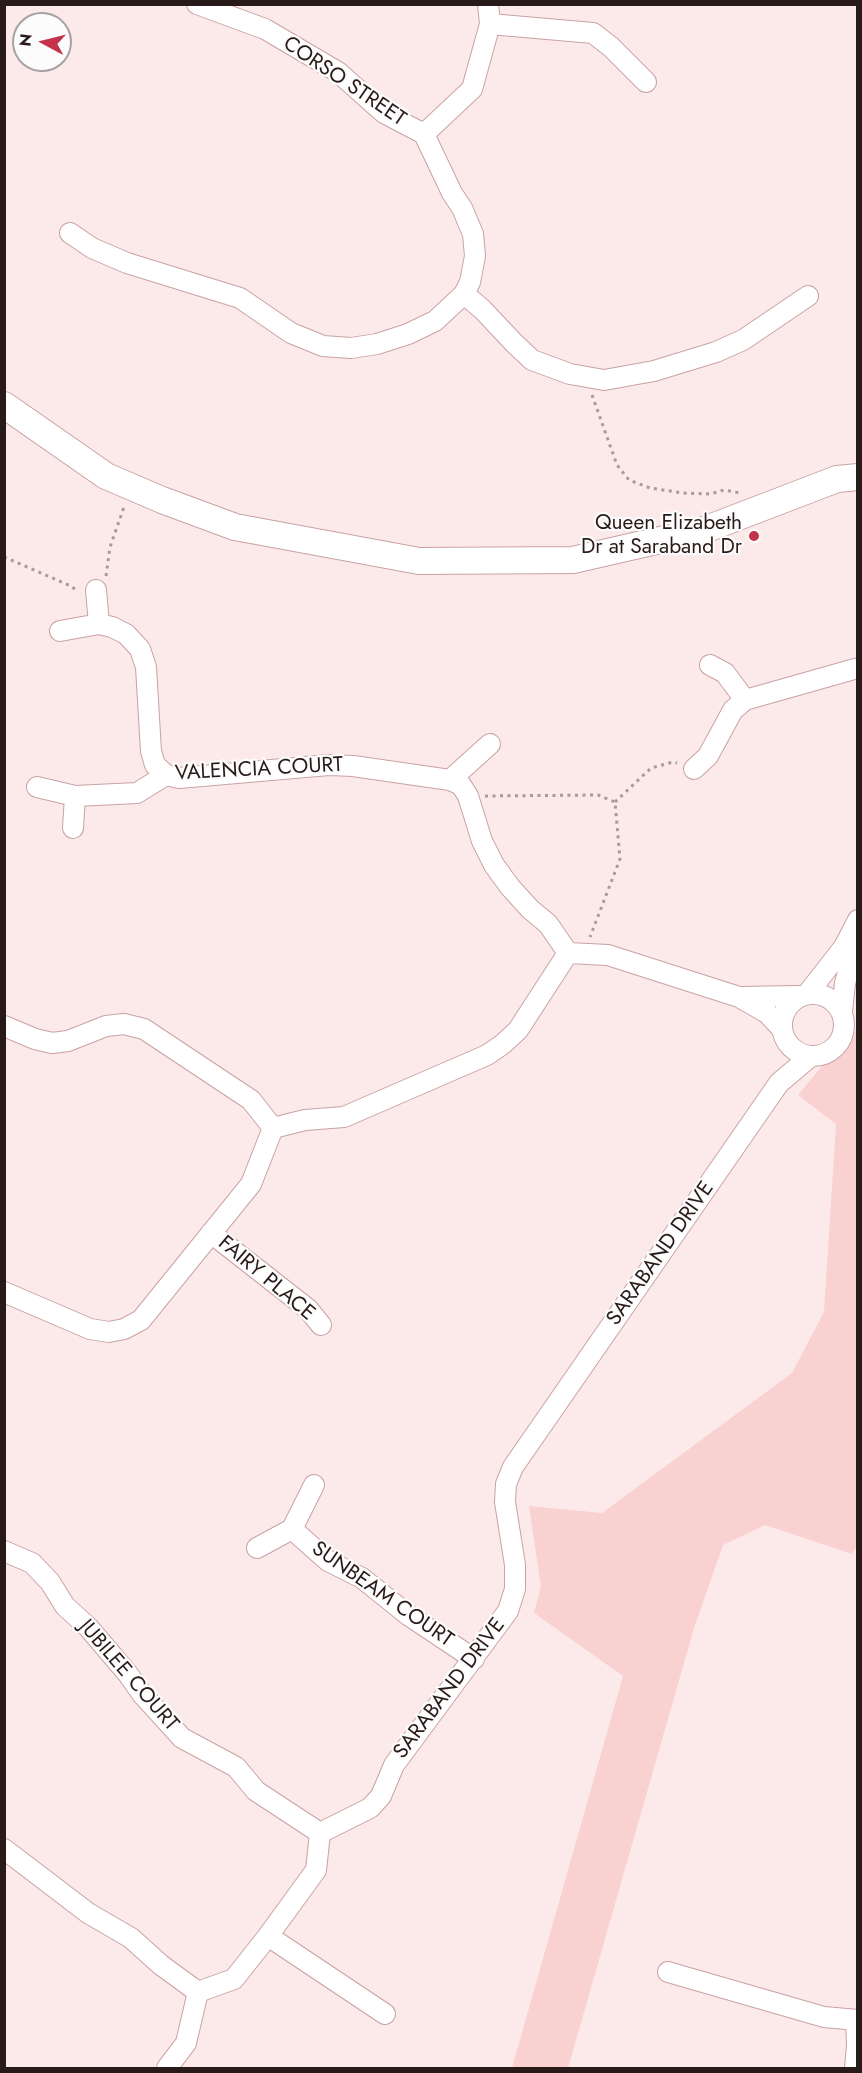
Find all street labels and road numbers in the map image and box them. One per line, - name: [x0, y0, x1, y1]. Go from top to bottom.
- street label: CORSO STREET: [278, 32, 410, 132]
- street label: VALENCIA COURT: [174, 753, 344, 787]
- street label: SARABAND DRIVE: [602, 1177, 720, 1331]
- street label: FAIRY PLACE: [212, 1231, 320, 1327]
- street label: SUNBEAM COURT: [306, 1537, 458, 1653]
- street label: SARABAND DRIVE: [389, 1614, 511, 1764]
- street label: JUBILEE COURT: [73, 1615, 183, 1737]

